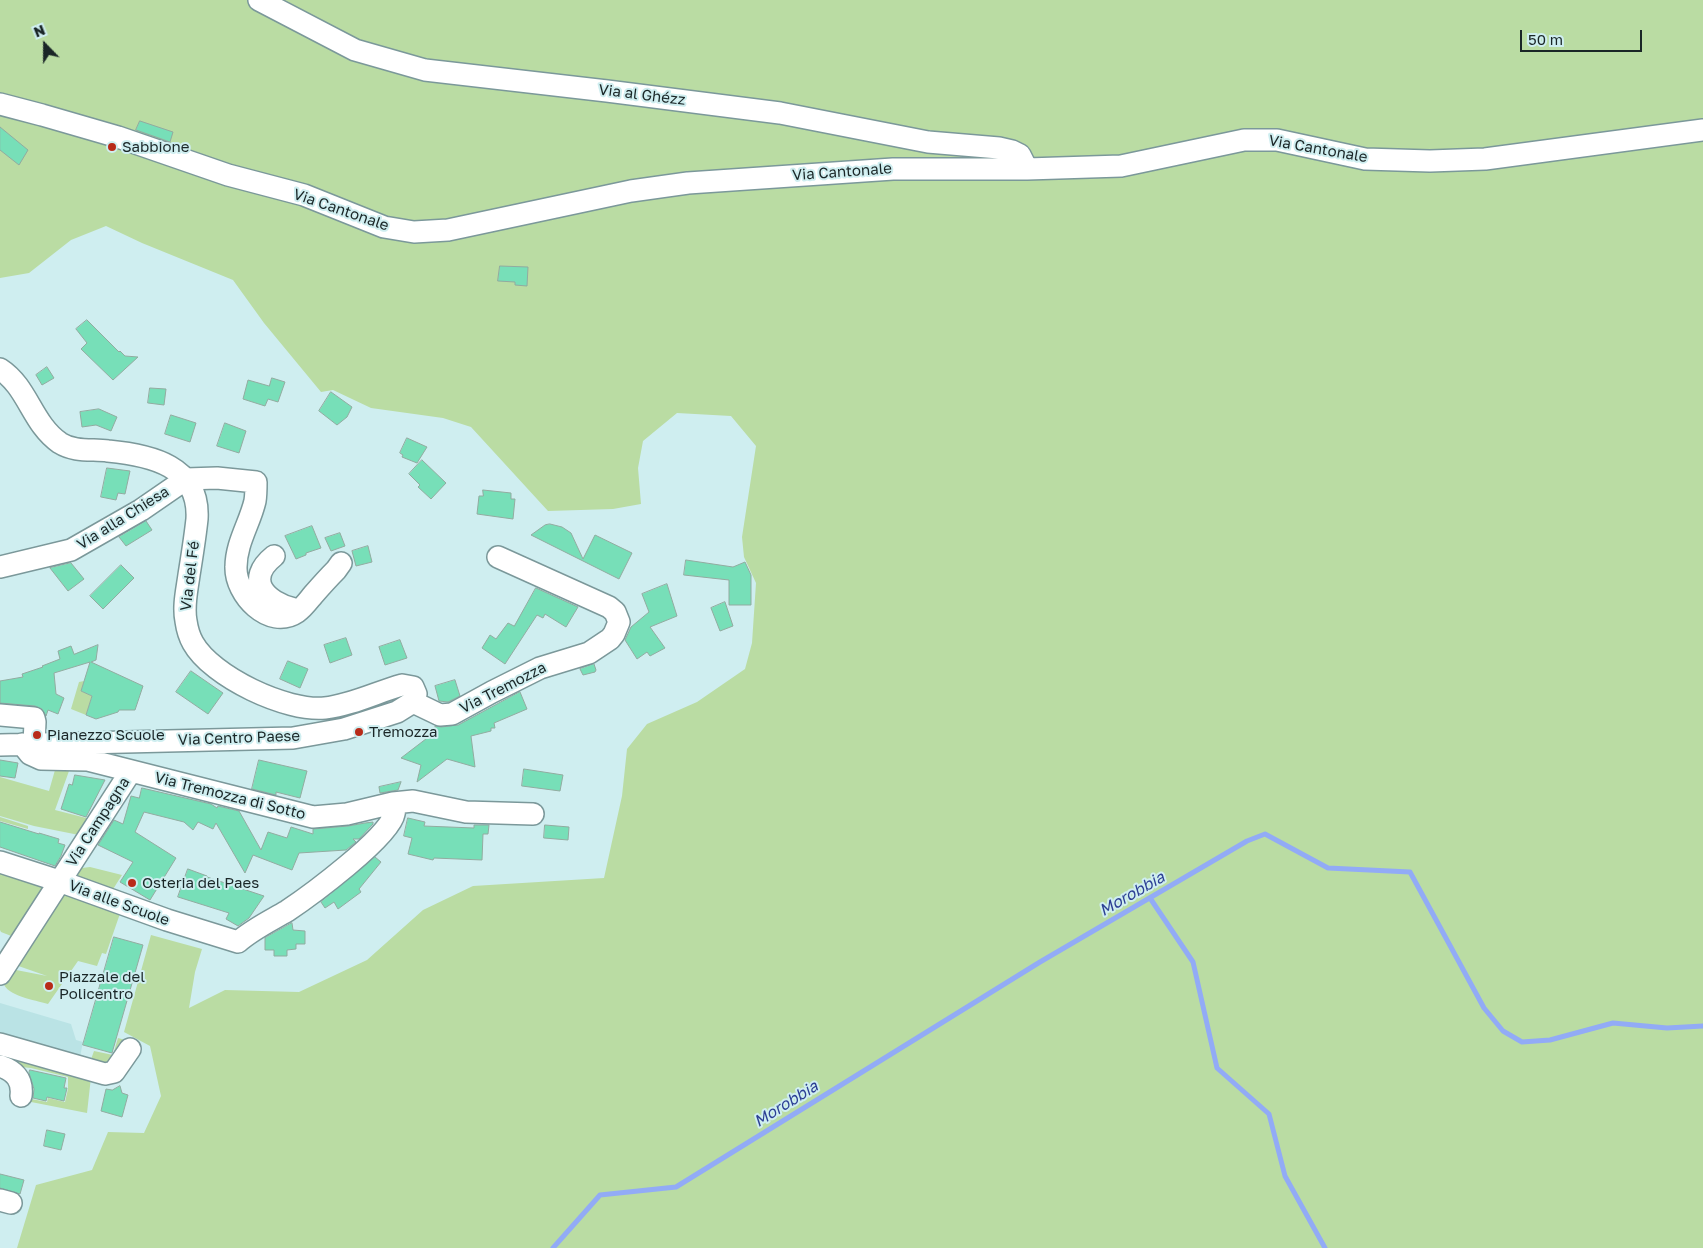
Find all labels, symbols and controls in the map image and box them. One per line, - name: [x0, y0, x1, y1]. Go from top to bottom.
- north arrow: [20, 20, 70, 70]
- scale bar: [1523, 20, 1646, 52]
- text: N: [31, 21, 47, 41]
- text: 50 m: [1528, 30, 1563, 48]
- street label: Via al Ghézz: [598, 81, 686, 109]
- street label: Via Cantonale: [1267, 131, 1369, 167]
- place label: Sabbione: [122, 138, 189, 156]
- marker: Sabbione: [106, 141, 118, 153]
- street label: Via Cantonale: [791, 160, 893, 184]
- street label: Via Cantonale: [291, 185, 391, 235]
- street label: Via alla Chiesa: [74, 483, 172, 553]
- street label: Via del Fé: [177, 540, 203, 612]
- street label: Via Tremozza: [457, 658, 549, 718]
- place label: Tremozza: [369, 723, 438, 741]
- place label: Pianezzo Scuole: [47, 726, 165, 744]
- marker: Tremozza: [353, 726, 365, 738]
- street label: Via Centro Paese: [178, 727, 300, 749]
- marker: Pianezzo Scuole: [31, 729, 43, 741]
- street label: Via Tremozza di Sotto: [153, 769, 307, 823]
- street label: Via Campagna: [62, 774, 134, 870]
- water label: Morobbia: [1096, 868, 1168, 920]
- place label: Osteria del Paes: [142, 874, 259, 892]
- street label: Via alle Scuole: [66, 876, 172, 930]
- marker: Osteria del Paes: [126, 877, 138, 889]
- place label: Piazzale del Policentro: [59, 968, 145, 1003]
- marker: Piazzale del Policentro: [43, 980, 55, 992]
- water label: Morobbia: [750, 1077, 822, 1131]

